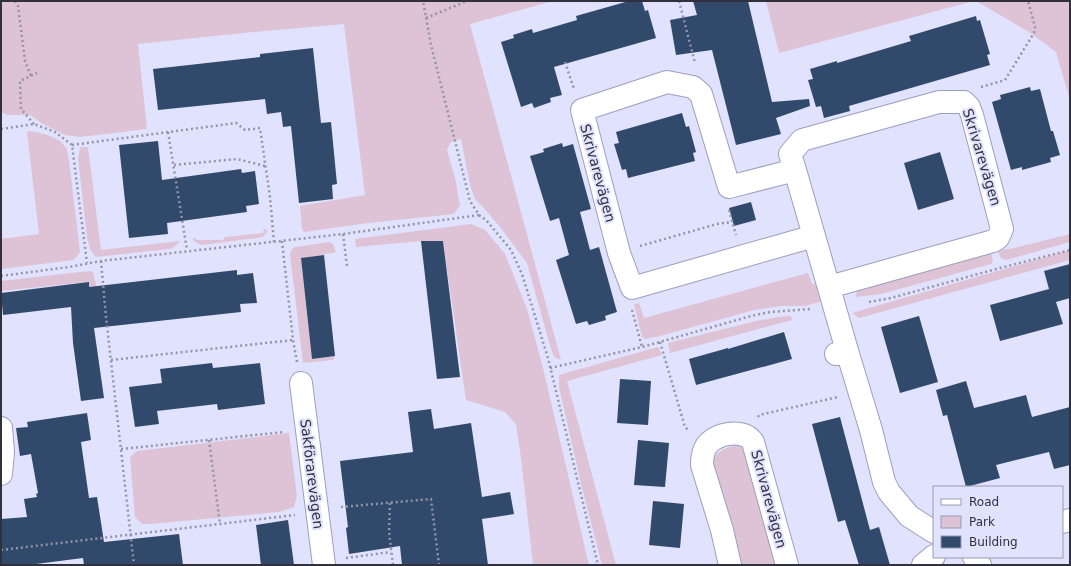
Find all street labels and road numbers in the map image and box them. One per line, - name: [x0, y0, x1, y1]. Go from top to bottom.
- street label: Skrivarevägen: [960, 106, 1004, 208]
- street label: Skrivarevägen: [577, 122, 619, 224]
- street label: Sakförarevägen: [297, 418, 327, 530]
- street label: Skrivarevägen: [748, 448, 790, 550]

